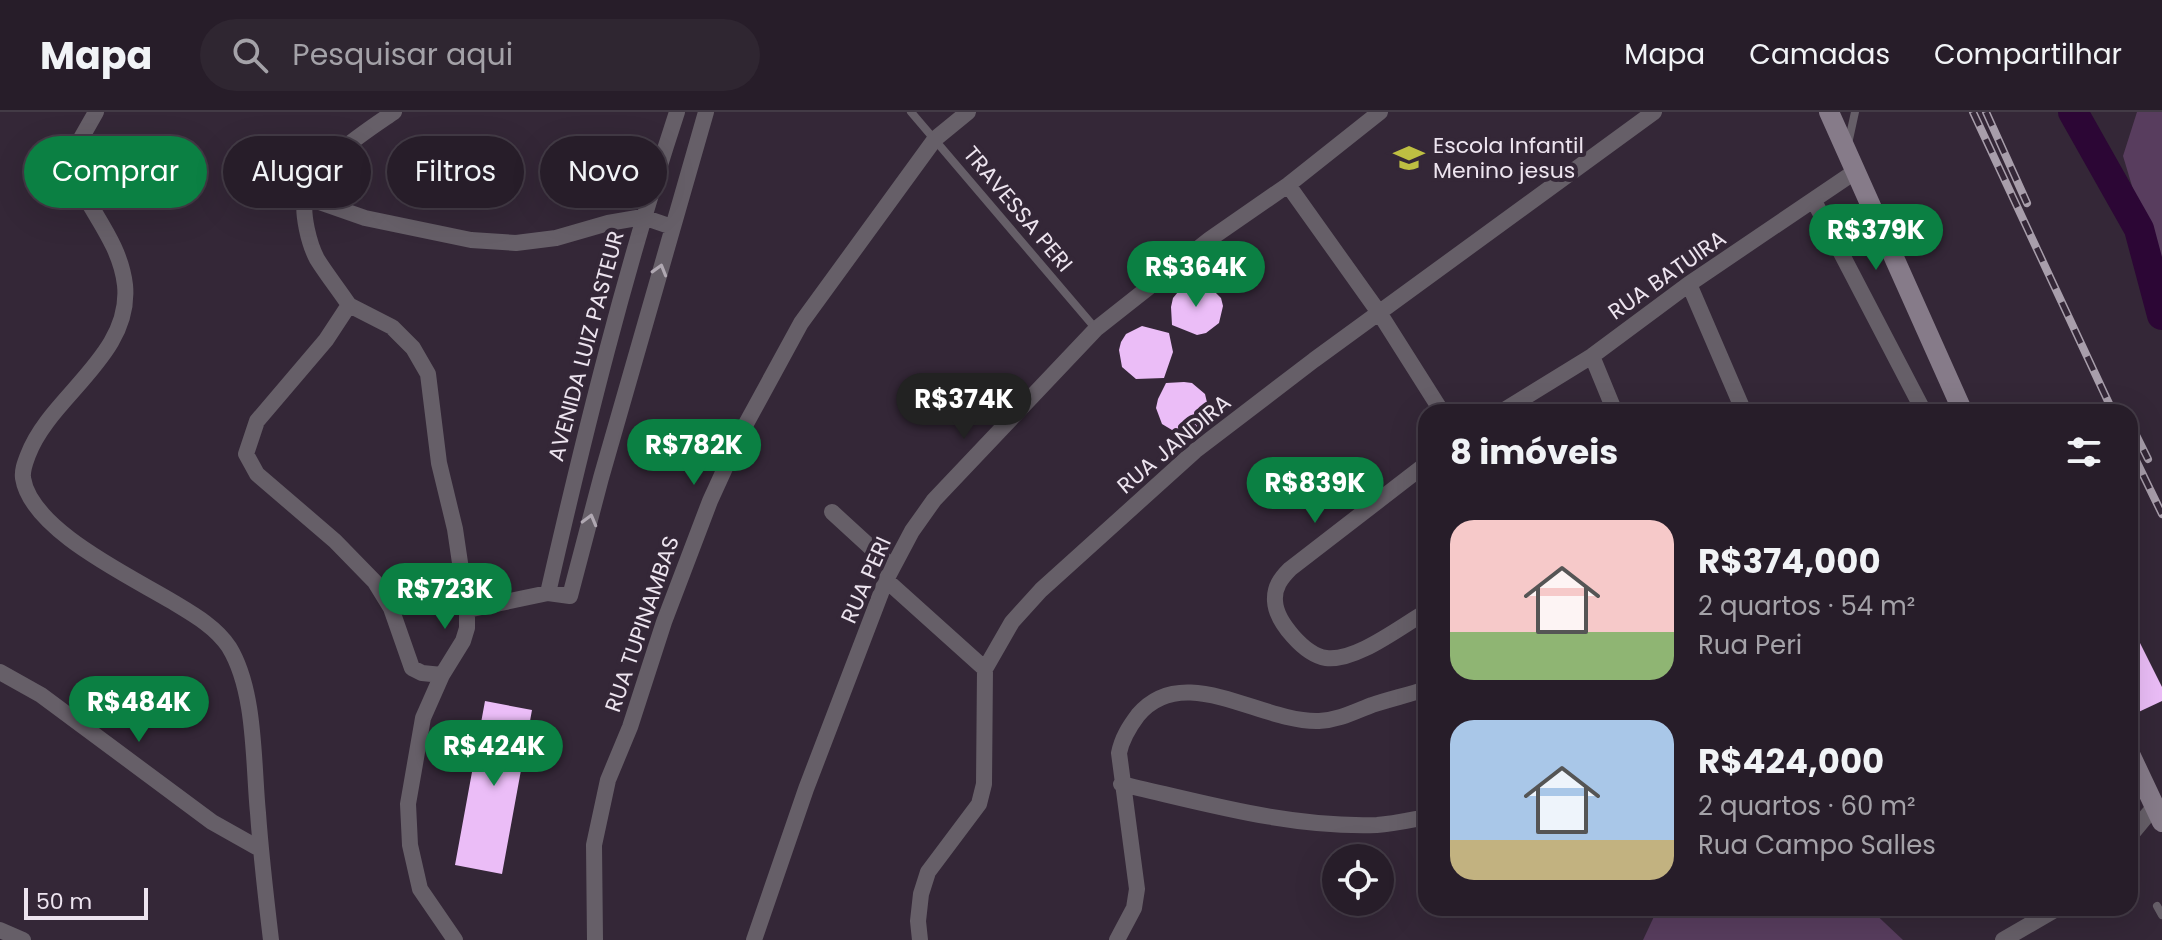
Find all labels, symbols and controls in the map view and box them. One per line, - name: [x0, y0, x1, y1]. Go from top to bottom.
- search box: [200, 19, 760, 91]
- text: Mapa: [40, 29, 152, 82]
- icon: search: [228, 33, 272, 77]
- text: Pesquisar aqui: [292, 33, 513, 76]
- text: Mapa: [1624, 35, 1705, 74]
- text: Camadas: [1749, 35, 1890, 74]
- text: Compartilhar: [1934, 35, 2122, 74]
- place label: Escola Infantil Menino jesus: [1433, 130, 1584, 186]
- chip: Comprar: [24, 136, 207, 208]
- chip: Alugar: [223, 136, 371, 208]
- chip: Filtros: [387, 136, 524, 208]
- chip: Novo: [540, 136, 667, 208]
- street label: TRAVESSA PERI: [956, 139, 1080, 279]
- school or university icon: Escola Infantil Menino jesus: [1392, 141, 1426, 175]
- pin: R$379K: [1811, 204, 1941, 272]
- text: R$379K: [1827, 212, 1925, 248]
- street label: RUA BATUIRA: [1602, 223, 1732, 327]
- street label: AVENIDA LUIZ PASTEUR: [540, 227, 632, 465]
- pin: R$364K: [1131, 241, 1261, 309]
- text: R$364K: [1145, 249, 1247, 285]
- one-way arrow: [650, 263, 667, 277]
- pin: R$374K: [899, 373, 1029, 441]
- text: R$374K: [914, 381, 1014, 417]
- street label: RUA JANDIRA: [1110, 387, 1238, 501]
- pin: R$782K: [629, 419, 759, 487]
- text: R$782K: [645, 427, 743, 463]
- text: 8 imóveis: [1450, 428, 1618, 476]
- icon: filters: [2062, 430, 2106, 474]
- pin: R$839K: [1250, 457, 1380, 525]
- text: R$839K: [1265, 465, 1365, 501]
- one-way arrow: [580, 514, 597, 528]
- street label: RUA TUPINAMBAS: [597, 532, 687, 716]
- street label: RUA PERI: [833, 532, 899, 628]
- text: R$374,000: [1698, 537, 1881, 585]
- icon: home: [1514, 552, 1610, 648]
- pin: R$723K: [380, 563, 510, 631]
- text: R$723K: [397, 571, 493, 607]
- text: 2 quartos · 54 m²: [1698, 588, 1915, 624]
- text: Rua Peri: [1698, 627, 1802, 663]
- pin: R$484K: [74, 676, 204, 744]
- text: R$484K: [87, 684, 191, 720]
- pin: R$424K: [429, 720, 559, 788]
- text: R$424K: [443, 728, 545, 764]
- text: R$424,000: [1698, 737, 1884, 785]
- icon: home: [1514, 752, 1610, 848]
- text: 2 quartos · 60 m²: [1698, 788, 1916, 824]
- text: Rua Campo Salles: [1698, 827, 1936, 863]
- map controls: [1322, 844, 1394, 916]
- button: locate: [1322, 844, 1394, 916]
- scale bar: [24, 884, 148, 920]
- text: 50 m: [36, 886, 92, 917]

